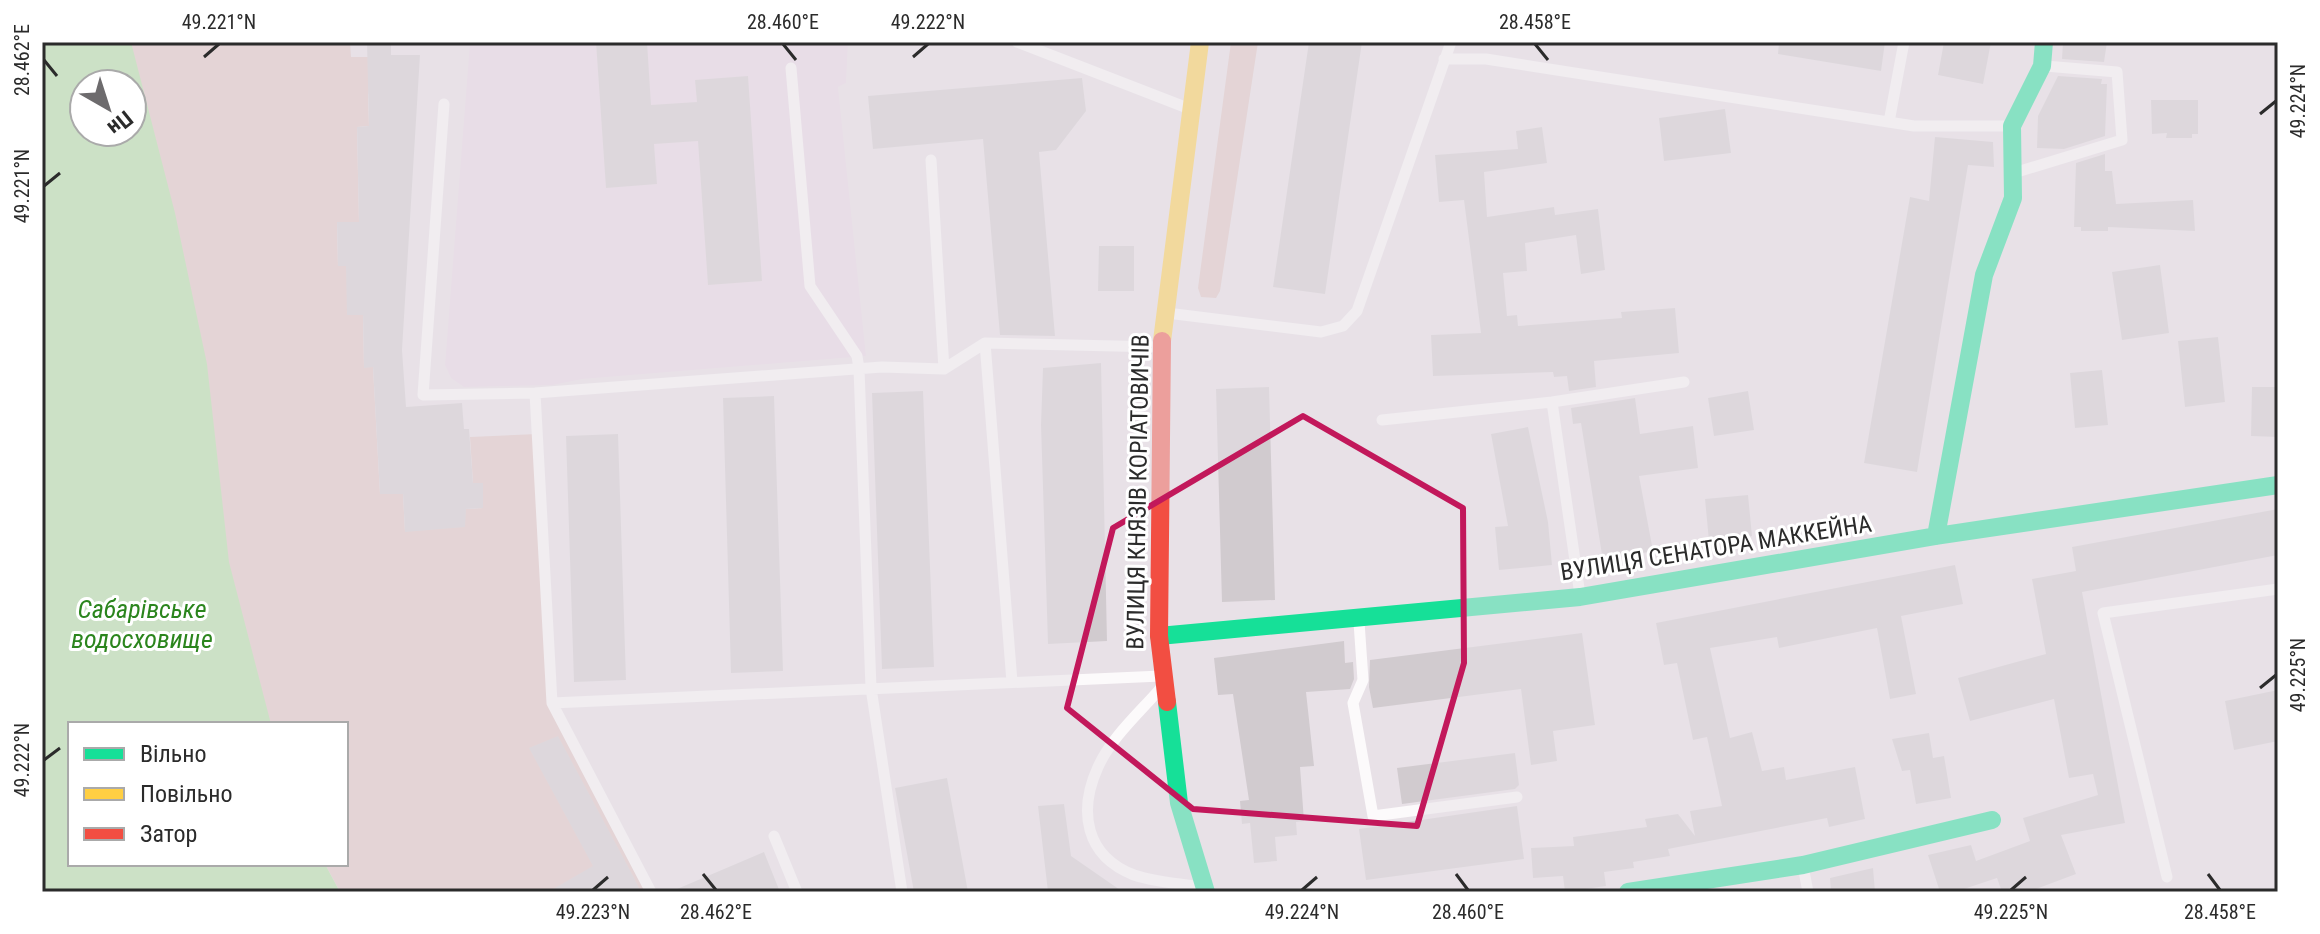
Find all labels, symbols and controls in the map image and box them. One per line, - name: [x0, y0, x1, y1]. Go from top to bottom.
- text: 49.221°N: [182, 10, 256, 34]
- text: 28.460°E: [747, 10, 819, 34]
- text: 49.222°N: [891, 10, 965, 34]
- text: 28.458°E: [1499, 10, 1571, 34]
- text: 28.462°E: [10, 24, 34, 96]
- text: 49.224°N: [2286, 64, 2310, 138]
- north arrow: [68, 68, 148, 148]
- text: Пн: [103, 106, 138, 141]
- text: 49.221°N: [10, 149, 34, 223]
- street label: ВУЛИЦЯ КНЯЗІВ КОРІАТОВИЧІВ: [1121, 334, 1155, 650]
- street label: ВУЛИЦЯ СЕНАТОРА МАККЕЙНА: [1558, 510, 1874, 586]
- water label: Сабарівське водосховище: [71, 594, 213, 654]
- text: 49.225°N: [2286, 638, 2310, 712]
- legend: [68, 722, 348, 866]
- text: 49.222°N: [10, 723, 34, 797]
- text: Вільно: [140, 740, 207, 768]
- text: Повільно: [140, 780, 233, 808]
- text: Затор: [140, 820, 197, 848]
- text: 49.223°N: [556, 900, 630, 924]
- text: 28.462°E: [680, 900, 752, 924]
- text: 49.224°N: [1265, 900, 1339, 924]
- text: 28.460°E: [1432, 900, 1504, 924]
- text: 49.225°N: [1974, 900, 2048, 924]
- text: 28.458°E: [2184, 900, 2256, 924]

